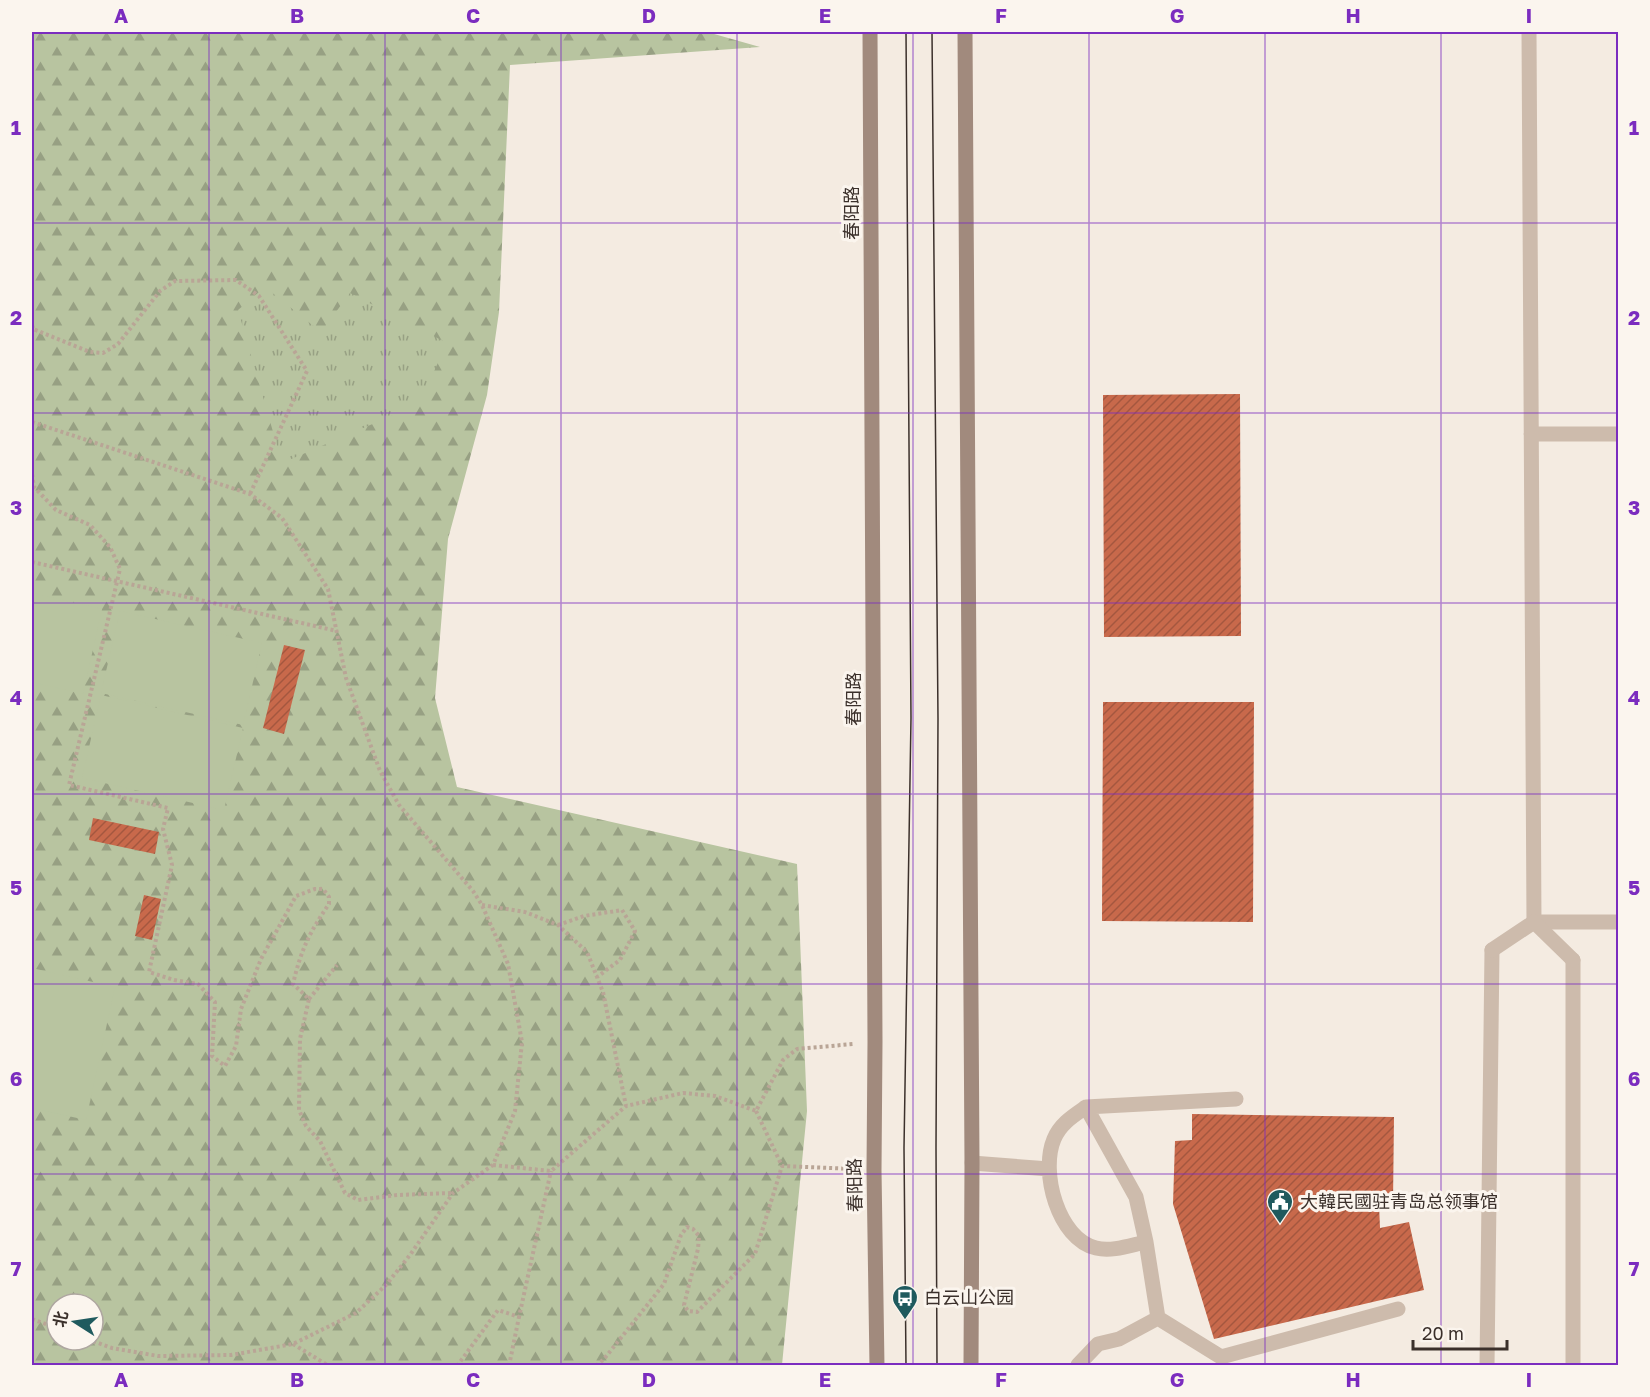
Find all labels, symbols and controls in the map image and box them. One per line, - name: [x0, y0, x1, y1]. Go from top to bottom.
- text: A: [114, 3, 128, 27]
- text: B: [290, 3, 304, 27]
- text: C: [466, 3, 480, 27]
- text: D: [642, 3, 656, 27]
- text: E: [819, 3, 831, 27]
- text: F: [995, 3, 1007, 27]
- text: G: [1170, 3, 1184, 27]
- text: H: [1345, 3, 1361, 27]
- text: I: [1526, 3, 1532, 27]
- text: 1: [11, 115, 21, 139]
- text: 1: [1629, 115, 1639, 139]
- street label: 春阳路: [840, 186, 862, 240]
- text: 2: [10, 305, 22, 329]
- text: 2: [1628, 305, 1640, 329]
- text: 3: [10, 495, 22, 519]
- text: 3: [1628, 495, 1640, 519]
- street label: 春阳路: [842, 672, 864, 726]
- text: 4: [10, 685, 22, 709]
- text: 4: [1628, 685, 1640, 709]
- text: 5: [10, 875, 22, 899]
- text: 5: [1628, 875, 1640, 899]
- text: 6: [10, 1066, 22, 1090]
- text: 6: [1628, 1066, 1640, 1090]
- street label: 春阳路: [843, 1158, 865, 1212]
- public building icon: 大韓民國驻青岛总领事馆: [1265, 1187, 1295, 1225]
- place label: 大韓民國驻青岛总领事馆: [1300, 1190, 1498, 1212]
- text: 7: [11, 1256, 22, 1280]
- text: 7: [1629, 1256, 1640, 1280]
- bus stop icon: 白云山公园: [890, 1283, 920, 1321]
- place label: 白云山公园: [924, 1286, 1014, 1308]
- north arrow: [45, 1292, 105, 1352]
- text: 北: [49, 1309, 72, 1329]
- scale bar: [1413, 1313, 1508, 1351]
- text: 20 m: [1422, 1322, 1464, 1344]
- text: A: [114, 1367, 128, 1391]
- text: B: [290, 1367, 304, 1391]
- text: C: [466, 1367, 480, 1391]
- text: D: [642, 1367, 656, 1391]
- text: E: [819, 1367, 831, 1391]
- text: F: [995, 1367, 1007, 1391]
- text: G: [1170, 1367, 1184, 1391]
- text: H: [1345, 1367, 1361, 1391]
- text: I: [1526, 1367, 1532, 1391]

